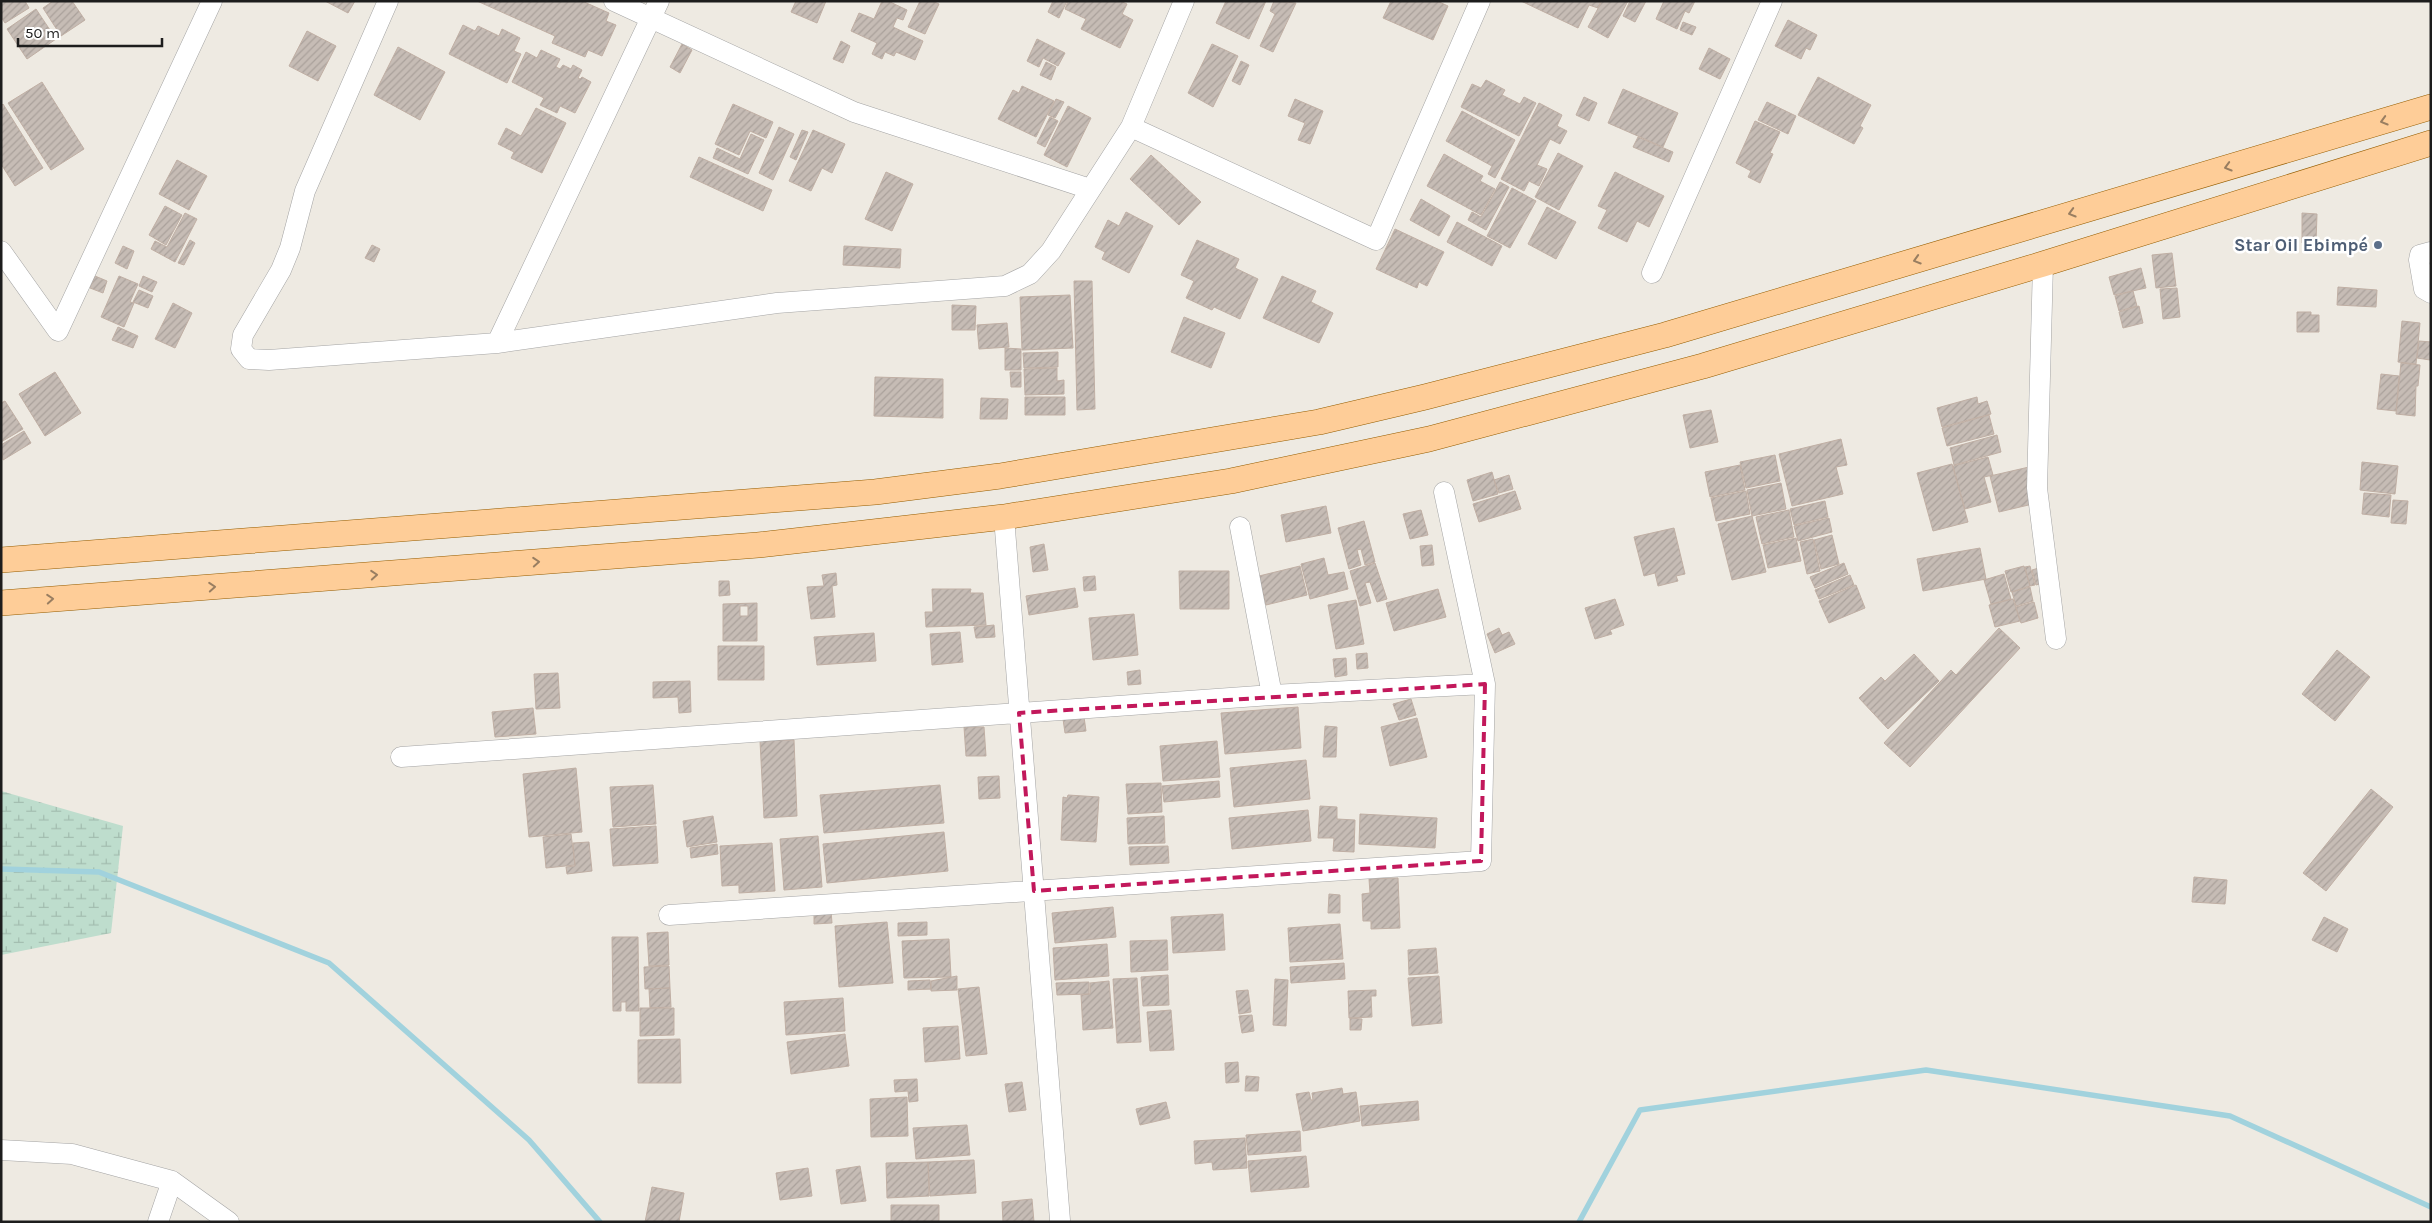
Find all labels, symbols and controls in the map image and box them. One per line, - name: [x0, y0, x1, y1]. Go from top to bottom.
- scale bar: [18, 15, 161, 47]
- text: 50 m: [25, 24, 60, 42]
- one-way arrow: [2380, 116, 2389, 126]
- one-way arrow: [2225, 162, 2233, 172]
- one-way arrow: [2069, 208, 2077, 218]
- place label: Star Oil Ebimpé: [2234, 234, 2368, 256]
- marker: Star Oil Ebimpé: [2372, 239, 2384, 251]
- one-way arrow: [1913, 254, 1921, 264]
- one-way arrow: [532, 557, 540, 568]
- one-way arrow: [370, 569, 378, 580]
- one-way arrow: [208, 582, 216, 593]
- one-way arrow: [46, 594, 54, 605]

